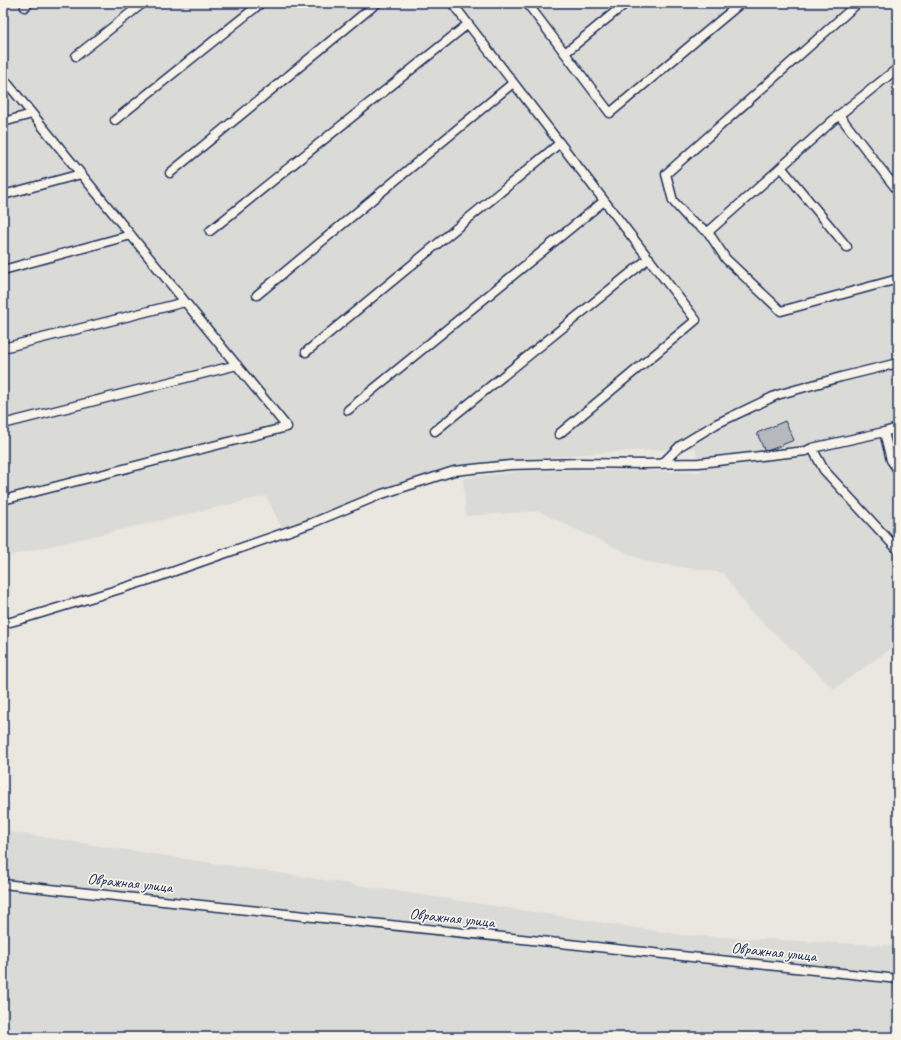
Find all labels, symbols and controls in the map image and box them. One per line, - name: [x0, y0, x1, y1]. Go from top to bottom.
- street label: Овражная улица: [86, 869, 175, 898]
- street label: Овражная улица: [408, 904, 497, 933]
- street label: Овражная улица: [730, 938, 819, 967]

